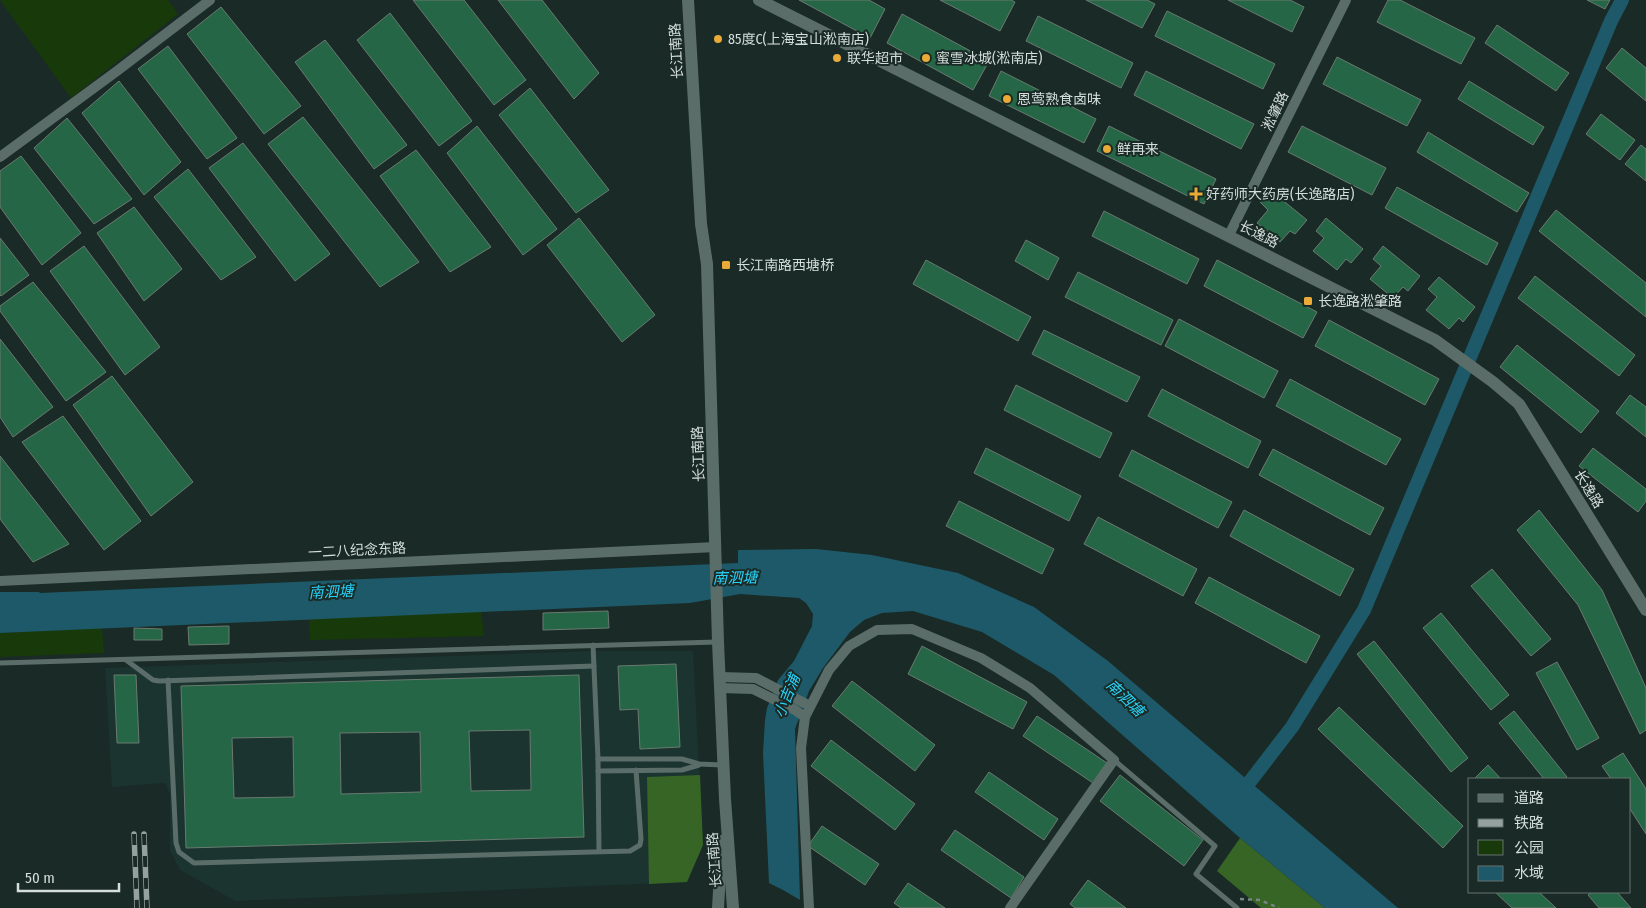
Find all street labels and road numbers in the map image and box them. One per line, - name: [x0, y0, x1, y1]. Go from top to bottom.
- street label: 长江南路: [667, 23, 686, 79]
- street label: 淞肇路: [1259, 89, 1292, 134]
- street label: 长逸路: [1236, 217, 1281, 252]
- street label: 长江南路: [689, 426, 708, 482]
- street label: 长逸路: [1570, 467, 1607, 512]
- street label: 一二八纪念东路: [308, 539, 406, 562]
- street label: 长江南路: [704, 831, 725, 888]

